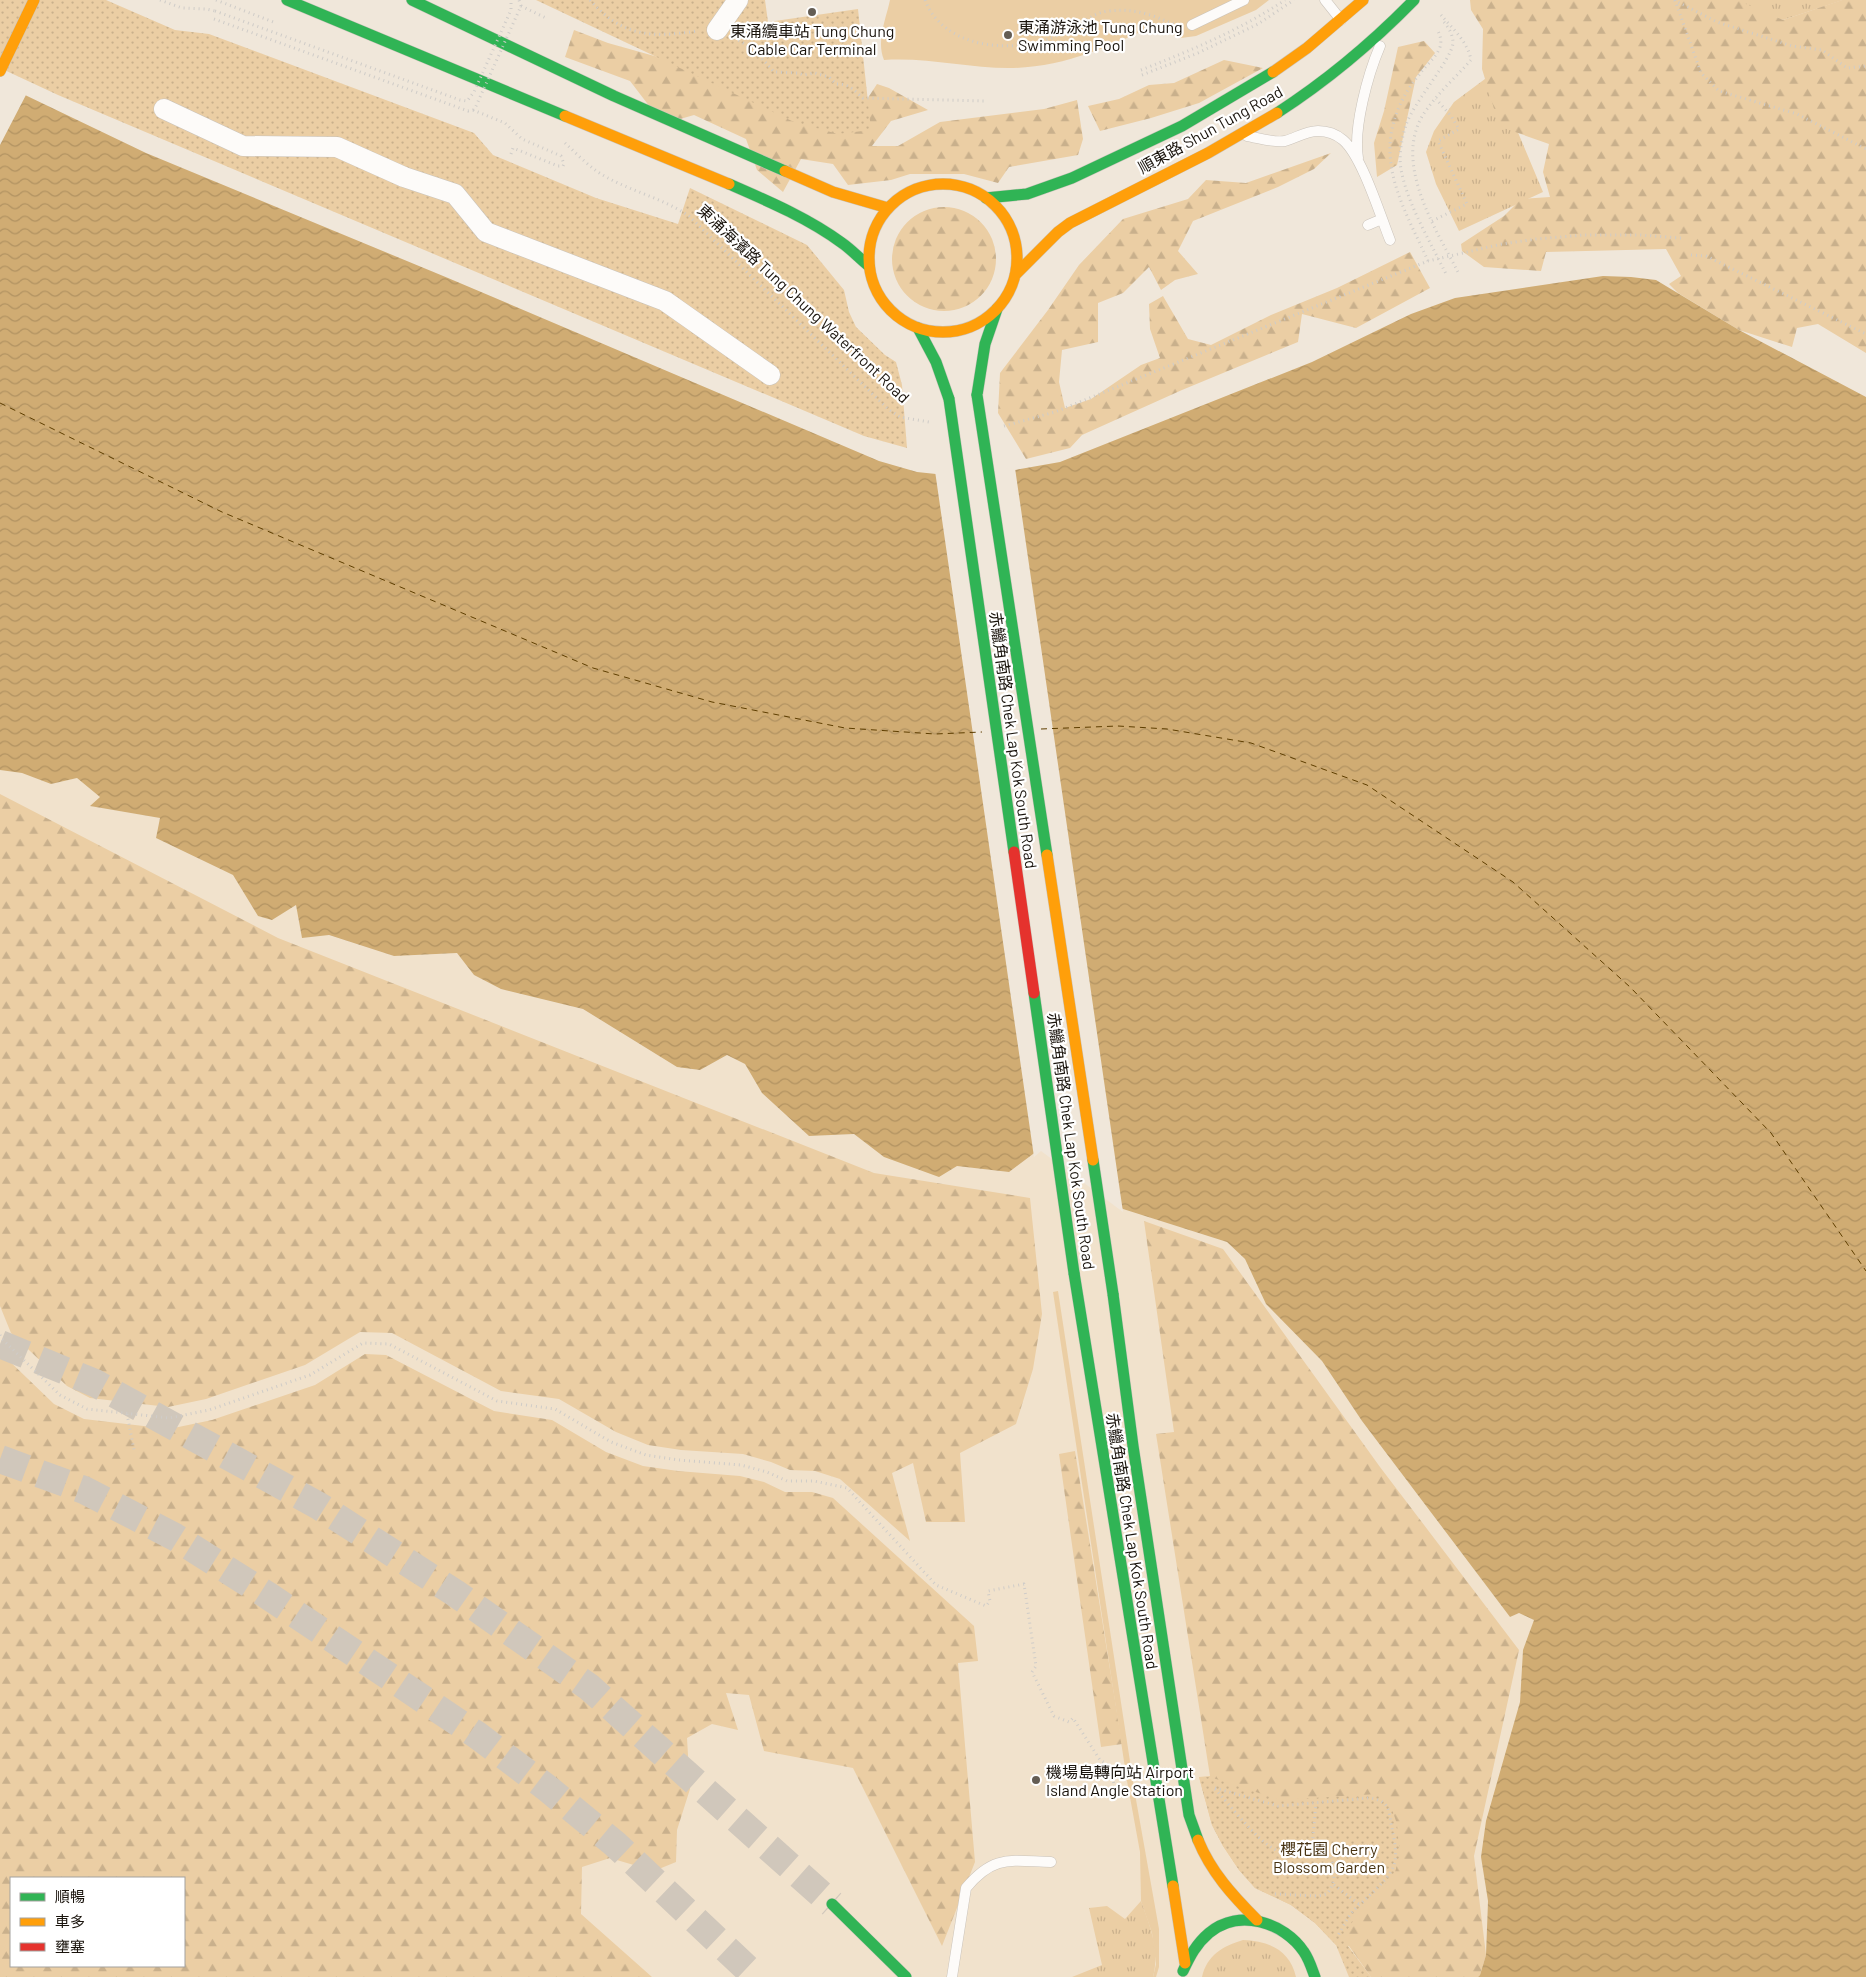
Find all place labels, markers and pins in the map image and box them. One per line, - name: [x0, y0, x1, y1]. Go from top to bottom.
- marker: 東涌纜車站 Tung Chung Cable Car Terminal: [806, 6, 818, 18]
- place label: 東涌游泳池 Tung Chung Swimming Pool: [1018, 17, 1183, 54]
- place label: 東涌纜車站 Tung Chung Cable Car Terminal: [730, 21, 894, 58]
- marker: 東涌游泳池 Tung Chung Swimming Pool: [1002, 29, 1014, 41]
- place label: 機場島轉向站 Airport Island Angle Station: [1046, 1762, 1194, 1799]
- marker: 機場島轉向站 Airport Island Angle Station: [1030, 1774, 1042, 1786]

